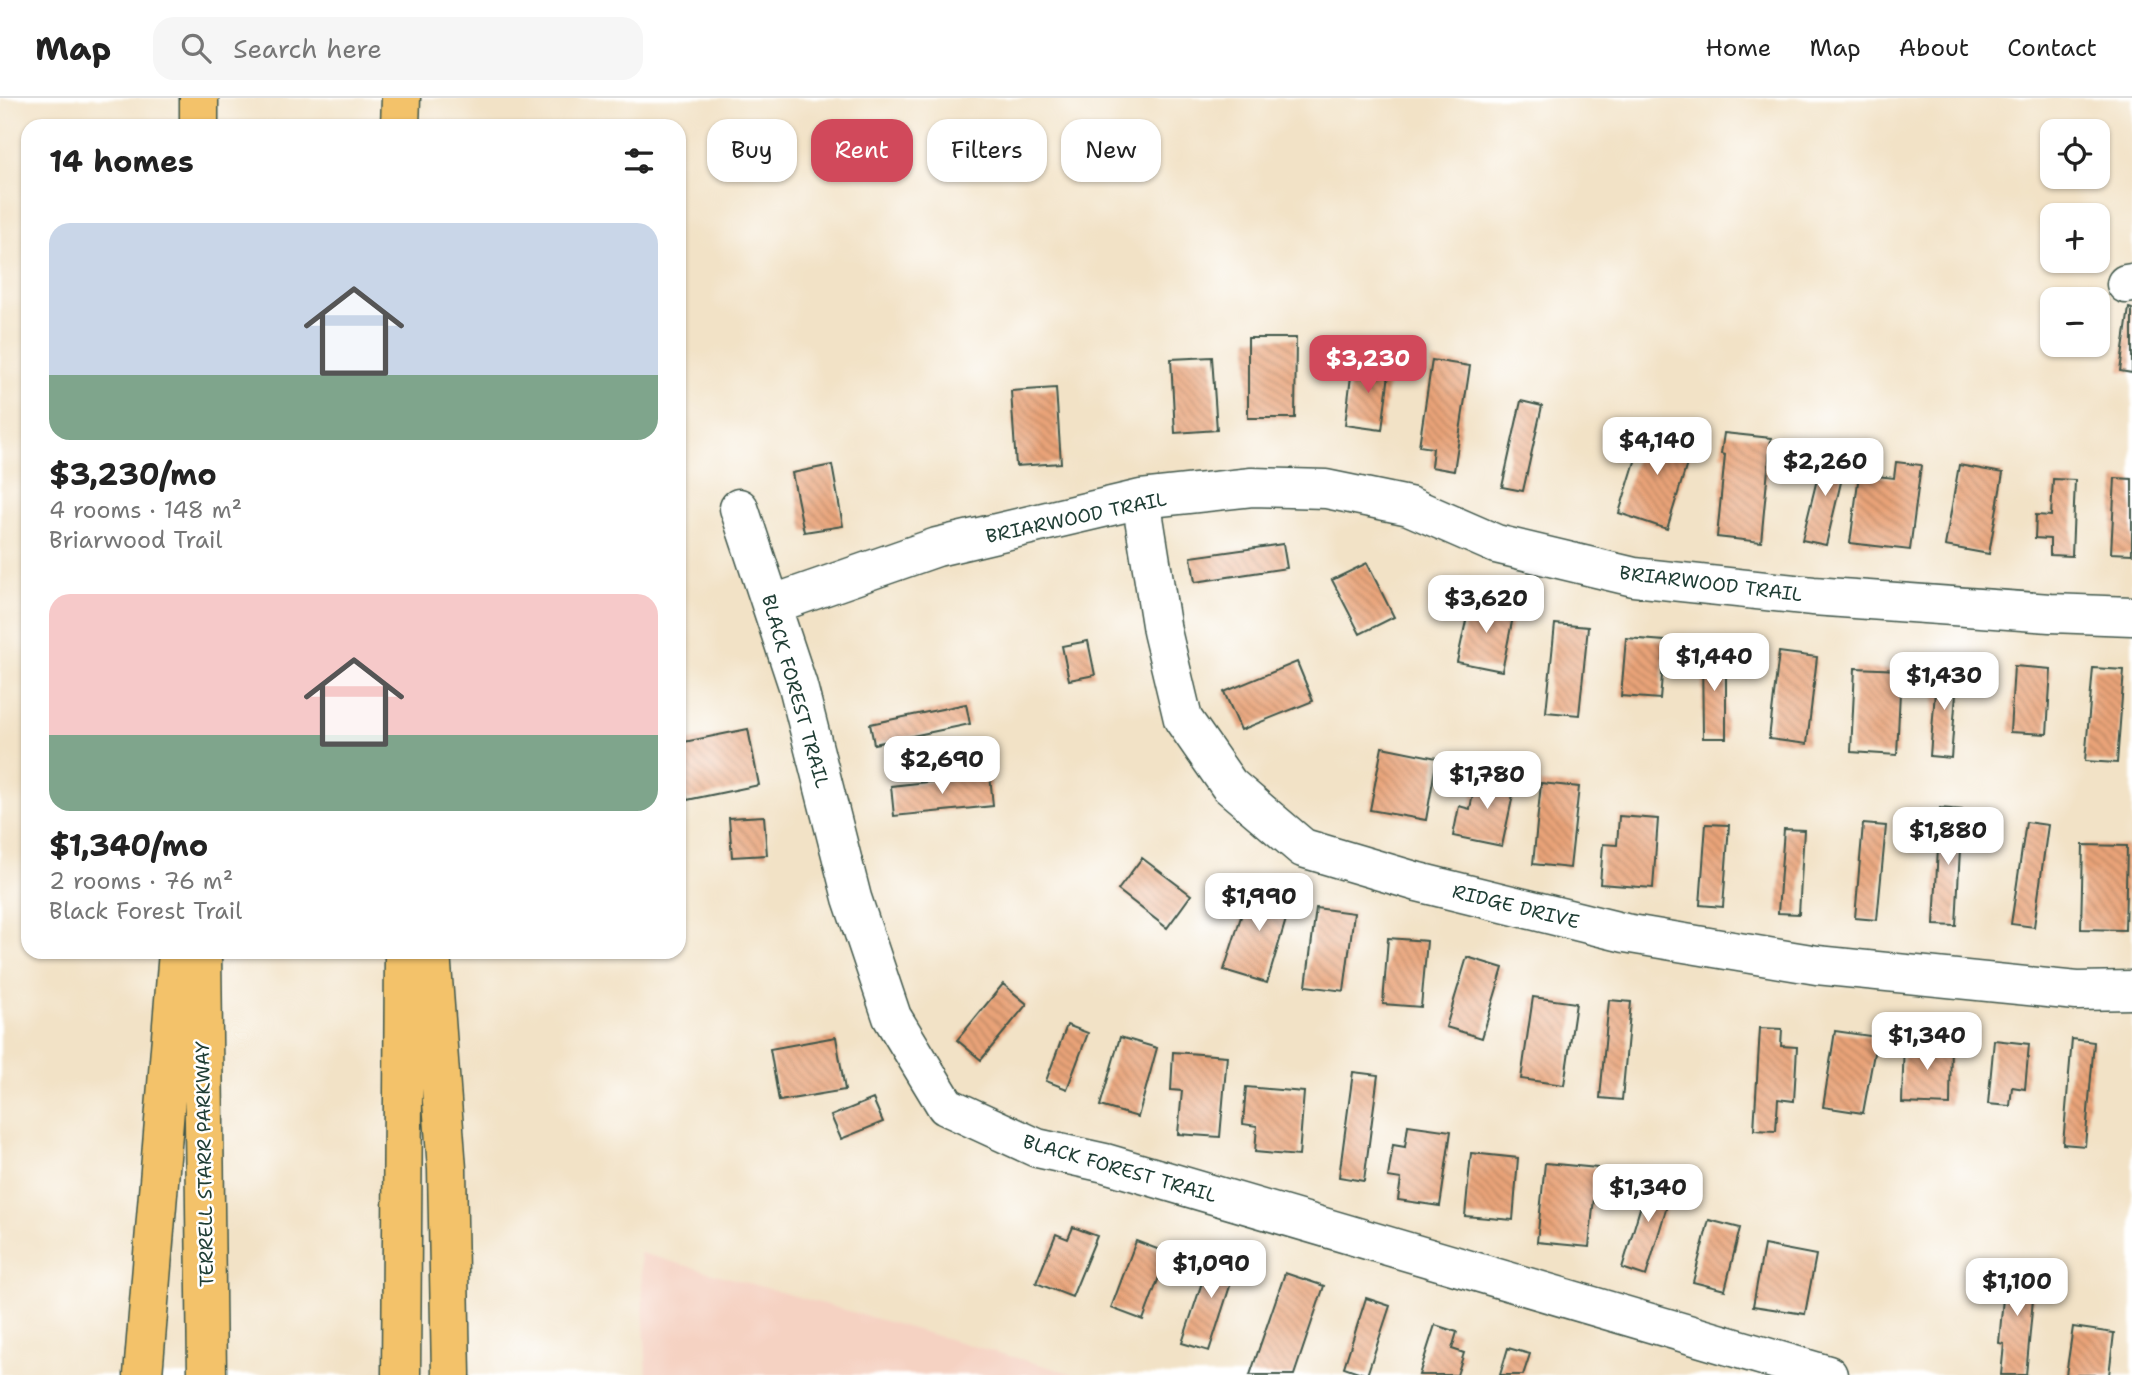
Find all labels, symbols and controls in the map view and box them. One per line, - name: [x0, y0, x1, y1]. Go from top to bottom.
- search box: [153, 17, 643, 80]
- text: Map: [35, 26, 111, 71]
- icon: search: [177, 29, 215, 67]
- text: Search here: [233, 31, 382, 66]
- text: Home: [1705, 32, 1771, 64]
- text: Map: [1809, 32, 1861, 64]
- text: About: [1899, 32, 1969, 64]
- text: Contact: [2007, 32, 2097, 64]
- chip: Buy: [707, 119, 797, 182]
- chip: Rent: [811, 119, 913, 182]
- chip: Filters: [927, 119, 1047, 182]
- chip: New: [1061, 119, 1161, 182]
- map controls: [2040, 119, 2110, 357]
- button: locate: [2040, 119, 2110, 189]
- text: 14 homes: [49, 141, 194, 182]
- icon: filters: [620, 142, 658, 180]
- button: +: [2040, 203, 2110, 273]
- icon: home: [291, 268, 417, 394]
- button: −: [2040, 287, 2110, 357]
- pin: $3,230: [1311, 336, 1425, 395]
- text: $3,230: [1326, 343, 1410, 373]
- pin: $4,140: [1600, 418, 1714, 477]
- text: $4,140: [1619, 425, 1695, 455]
- pin: $2,260: [1768, 438, 1882, 498]
- text: $2,260: [1782, 446, 1868, 476]
- text: $3,230/mo: [49, 454, 217, 495]
- street label: BRIARWOOD TRAIL: [983, 486, 1169, 549]
- text: 4 rooms · 148 m²: [49, 495, 242, 525]
- text: Briarwood Trail: [49, 525, 222, 555]
- street label: BRIARWOOD TRAIL: [1618, 560, 1804, 607]
- pin: $3,620: [1429, 575, 1543, 635]
- text: $3,620: [1444, 583, 1528, 613]
- street label: BLACK FOREST TRAIL: [756, 591, 835, 791]
- pin: $1,440: [1657, 634, 1771, 693]
- icon: home: [291, 639, 417, 765]
- text: $1,440: [1675, 641, 1753, 671]
- pin: $1,430: [1887, 652, 2001, 712]
- text: $1,430: [1906, 660, 1982, 690]
- pin: $2,690: [885, 736, 999, 796]
- text: $2,690: [900, 744, 984, 774]
- pin: $1,780: [1430, 752, 1544, 811]
- text: $1,780: [1449, 759, 1525, 789]
- pin: $1,880: [1891, 808, 2005, 867]
- text: $1,880: [1909, 815, 1987, 845]
- text: $1,340/mo: [49, 825, 208, 866]
- text: 2 rooms · 76 m²: [49, 866, 233, 896]
- pin: $1,990: [1202, 874, 1316, 933]
- street label: RIDGE DRIVE: [1450, 879, 1582, 934]
- text: $1,990: [1221, 881, 1297, 911]
- text: Black Forest Trail: [49, 896, 242, 926]
- pin: $1,340: [1870, 1012, 1984, 1072]
- text: $1,340: [1888, 1020, 1966, 1050]
- street label: TERRELL STARR PARKWAY: [190, 1040, 219, 1287]
- street label: BLACK FOREST TRAIL: [1020, 1129, 1220, 1208]
- pin: $1,340: [1591, 1164, 1705, 1224]
- text: $1,340: [1609, 1172, 1687, 1202]
- pin: $1,090: [1154, 1240, 1268, 1300]
- text: $1,090: [1172, 1248, 1250, 1278]
- pin: $1,100: [1960, 1258, 2074, 1318]
- text: $1,100: [1982, 1266, 2052, 1296]

